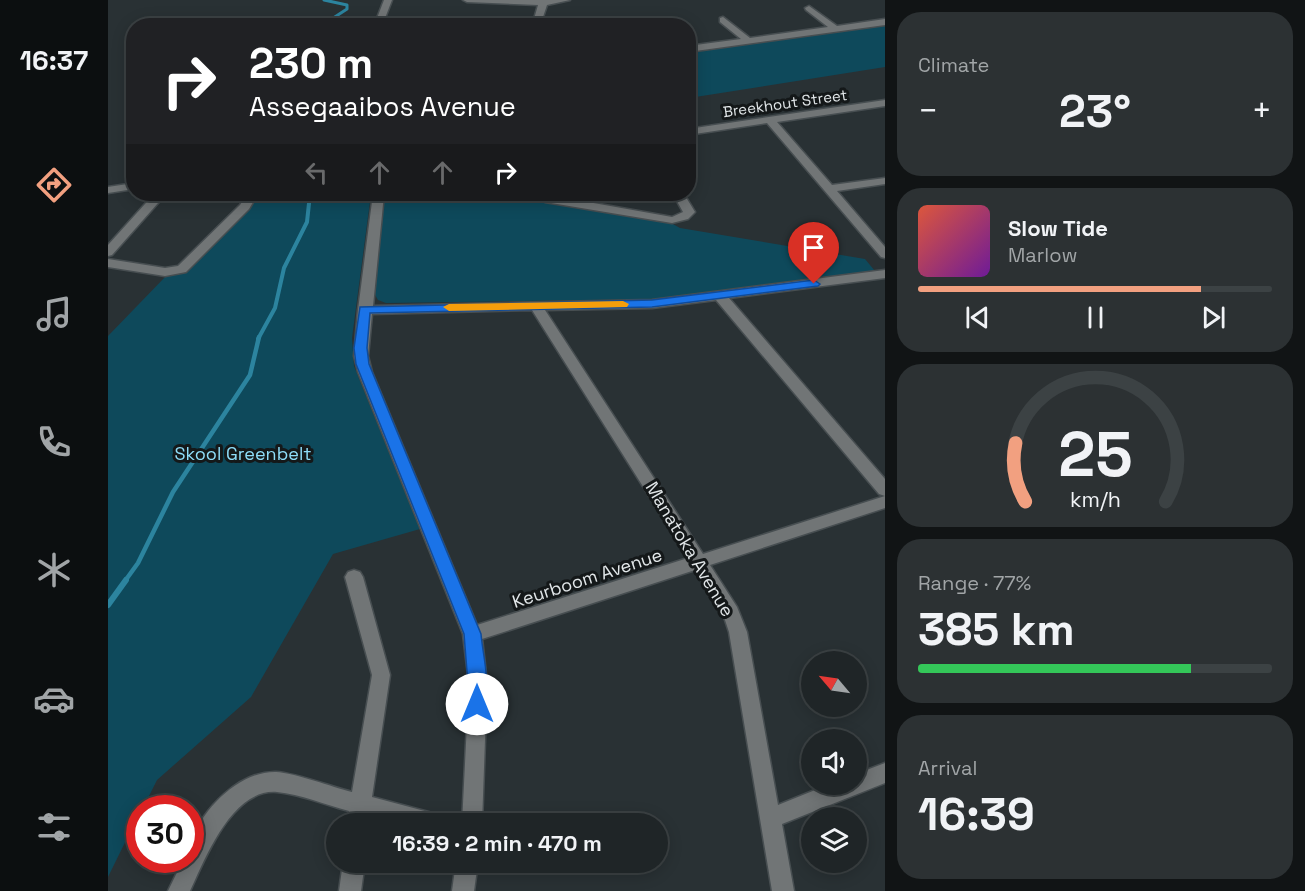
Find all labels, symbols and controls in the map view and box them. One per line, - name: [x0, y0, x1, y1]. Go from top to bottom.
- text: 230 m: [249, 37, 373, 90]
- icon: right: [150, 42, 228, 120]
- text: 16:37: [20, 43, 88, 78]
- text: Climate: [918, 52, 989, 78]
- text: 23°: [1059, 83, 1131, 140]
- street label: Breekhout Street: [722, 85, 848, 121]
- text: Assegaaibos Avenue: [249, 89, 516, 124]
- text: −: [918, 90, 938, 132]
- text: +: [1252, 90, 1272, 132]
- icon: left: [300, 156, 333, 189]
- icon: ahead: [363, 156, 396, 189]
- icon: ahead: [426, 156, 459, 189]
- icon: right: [489, 156, 522, 189]
- icon: directions: [33, 164, 75, 206]
- text: Slow Tide: [1008, 214, 1108, 242]
- pin: [788, 222, 839, 284]
- icon: arrive: [797, 231, 830, 264]
- text: Marlow: [1008, 242, 1077, 268]
- icon: music: [33, 293, 75, 335]
- icon: previous: [961, 301, 994, 334]
- icon: pause: [1079, 301, 1112, 334]
- icon: next: [1197, 301, 1230, 334]
- text: 25: [1058, 416, 1132, 495]
- icon: phone: [33, 421, 75, 463]
- park label: Skool Greenbelt: [174, 442, 312, 465]
- street label: Manatoka Avenue: [641, 477, 739, 621]
- text: km/h: [1069, 487, 1121, 514]
- street label: Keurboom Avenue: [509, 543, 665, 613]
- icon: climate: [33, 549, 75, 591]
- text: Range · 77%: [918, 570, 1031, 596]
- text: 385 km: [918, 601, 1075, 658]
- north arrow: [801, 651, 867, 717]
- map controls: [801, 651, 867, 873]
- position arrow: [445, 672, 509, 736]
- icon: car: [33, 678, 75, 720]
- button: sound: [801, 729, 867, 795]
- text: Arrival: [918, 755, 977, 781]
- text: 16:39: [918, 786, 1035, 843]
- speed limit sign: 30: [126, 795, 204, 873]
- icon: filters: [33, 806, 75, 848]
- button: layers: [801, 807, 867, 873]
- text: 16:39 · 2 min · 470 m: [392, 829, 602, 857]

